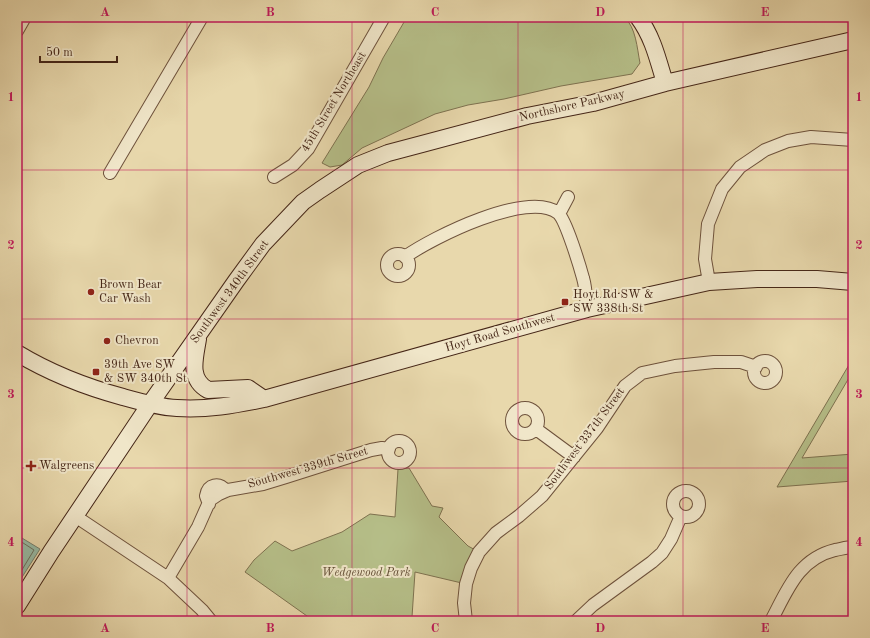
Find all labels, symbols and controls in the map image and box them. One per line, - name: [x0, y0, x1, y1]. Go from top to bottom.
- text: A: [100, 6, 110, 19]
- text: B: [265, 6, 275, 19]
- text: C: [431, 6, 439, 19]
- text: D: [595, 6, 605, 19]
- text: E: [761, 6, 770, 19]
- scale bar: [40, 38, 117, 64]
- text: 50 m: [46, 46, 73, 59]
- street label: 45th Street Northeast: [298, 49, 369, 154]
- street label: Northshore Parkway: [518, 88, 627, 124]
- text: 1: [7, 91, 15, 104]
- text: 1: [855, 91, 863, 104]
- street label: Southwest 340th Street: [189, 238, 271, 346]
- text: 2: [7, 239, 15, 252]
- text: 2: [855, 239, 863, 252]
- place label: Brown Bear Car Wash: [99, 279, 162, 305]
- marker: Brown Bear Car Wash: [86, 287, 96, 297]
- place label: Hoyt Rd SW & SW 338th St: [573, 289, 654, 315]
- marker: Hoyt Rd SW & SW 338th St: [560, 297, 570, 307]
- street label: Hoyt Road Southwest: [444, 312, 556, 354]
- place label: Chevron: [115, 335, 159, 347]
- marker: Chevron: [102, 336, 112, 346]
- place label: 39th Ave SW & SW 340th St: [104, 359, 187, 385]
- marker: 39th Ave SW & SW 340th St: [91, 367, 101, 377]
- street label: Southwest 337th Street: [543, 386, 627, 492]
- text: 3: [7, 388, 15, 401]
- text: 3: [855, 388, 863, 401]
- street label: Southwest 339th Street: [247, 445, 369, 491]
- place label: Walgreens: [39, 460, 94, 472]
- marker: Walgreens: [26, 461, 36, 471]
- text: 4: [7, 536, 15, 549]
- text: 4: [855, 536, 863, 549]
- park label: Wedgewood Park: [321, 567, 411, 579]
- text: A: [100, 622, 110, 635]
- text: B: [265, 622, 275, 635]
- text: C: [431, 622, 439, 635]
- text: D: [595, 622, 605, 635]
- text: E: [761, 622, 770, 635]

